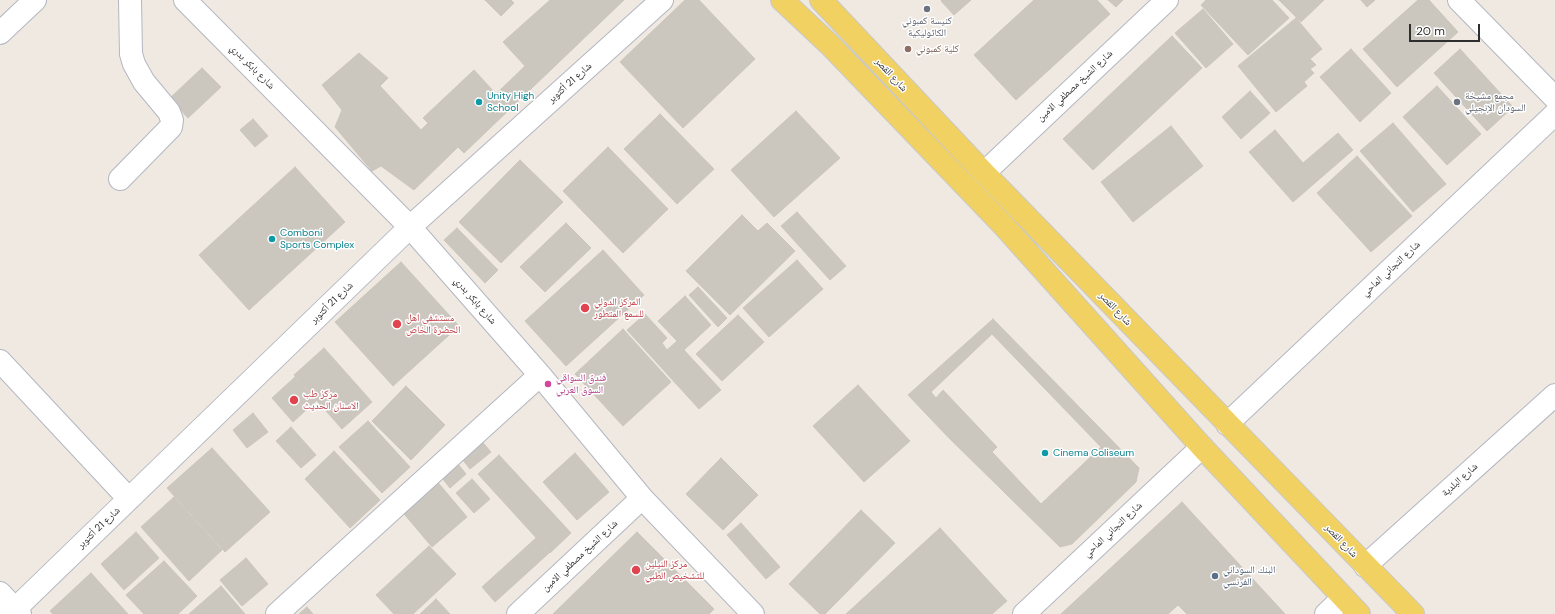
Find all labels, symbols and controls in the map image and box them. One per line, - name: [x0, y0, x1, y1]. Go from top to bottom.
- marker: كنيسة كمبوني الكاثوليكية: [922, 4, 932, 14]
- place label: كنيسة كمبوني الكاثوليكية: [902, 15, 952, 38]
- scale bar: [1411, 16, 1482, 42]
- text: 20 m: [1416, 23, 1445, 39]
- street label: شارع بابكر بدري: [227, 42, 277, 92]
- place label: كلية كمبوني: [916, 43, 959, 55]
- marker: كلية كمبوني: [903, 44, 913, 54]
- street label: شارع الشيخ مصطفي الامين: [1035, 48, 1115, 124]
- street label: شارع القصر: [872, 56, 910, 94]
- street label: شارع 21 أكتوبر: [546, 60, 594, 106]
- place label: Unity High School: [487, 90, 534, 114]
- place label: مجمع مشيخة السودان الإنجيلي: [1465, 90, 1526, 114]
- marker: Unity High School: [474, 97, 484, 107]
- marker: مجمع مشيخة السودان الإنجيلي: [1452, 97, 1462, 107]
- place label: Comboni Sports Complex: [280, 227, 354, 250]
- marker: Comboni Sports Complex: [267, 234, 277, 244]
- street label: شارع التجاني الماحي: [1359, 239, 1423, 299]
- street label: شارع بابكر بدري: [451, 275, 499, 327]
- street label: شارع 21 أكتوبر: [308, 280, 356, 326]
- street label: شارع القصر: [1096, 290, 1134, 328]
- place label: المركز الدولي للسمع المتطور: [594, 296, 644, 320]
- marker: المركز الدولي للسمع المتطور: [579, 302, 591, 314]
- place label: مستشفى اهل الحضرة الخاص: [406, 312, 460, 336]
- marker: مستشفى اهل الحضرة الخاص: [391, 318, 403, 330]
- place label: فندق السواقي السوق العربي: [556, 372, 606, 396]
- marker: فندق السواقي السوق العربي: [543, 379, 553, 389]
- place label: مركز طب الاسنان الحديث: [303, 388, 359, 412]
- marker: مركز طب الاسنان الحديث: [288, 394, 300, 406]
- place label: Cinema Coliseum: [1053, 447, 1134, 459]
- marker: Cinema Coliseum: [1040, 448, 1050, 458]
- street label: شارع البلدية: [1440, 461, 1480, 499]
- street label: شارع التجاني الماحي: [1081, 500, 1145, 560]
- street label: شارع 21 أكتوبر: [75, 505, 123, 551]
- street label: شارع الشيخ مصطفي الامين: [540, 518, 620, 594]
- street label: شارع القصر: [1322, 522, 1360, 560]
- place label: مركز النيلين للتشخيص الطبي: [645, 558, 704, 582]
- marker: مركز النيلين للتشخيص الطبي: [630, 564, 642, 576]
- place label: البنك السوداني الفرنسي: [1223, 564, 1275, 588]
- marker: البنك السوداني الفرنسي: [1210, 571, 1220, 581]

